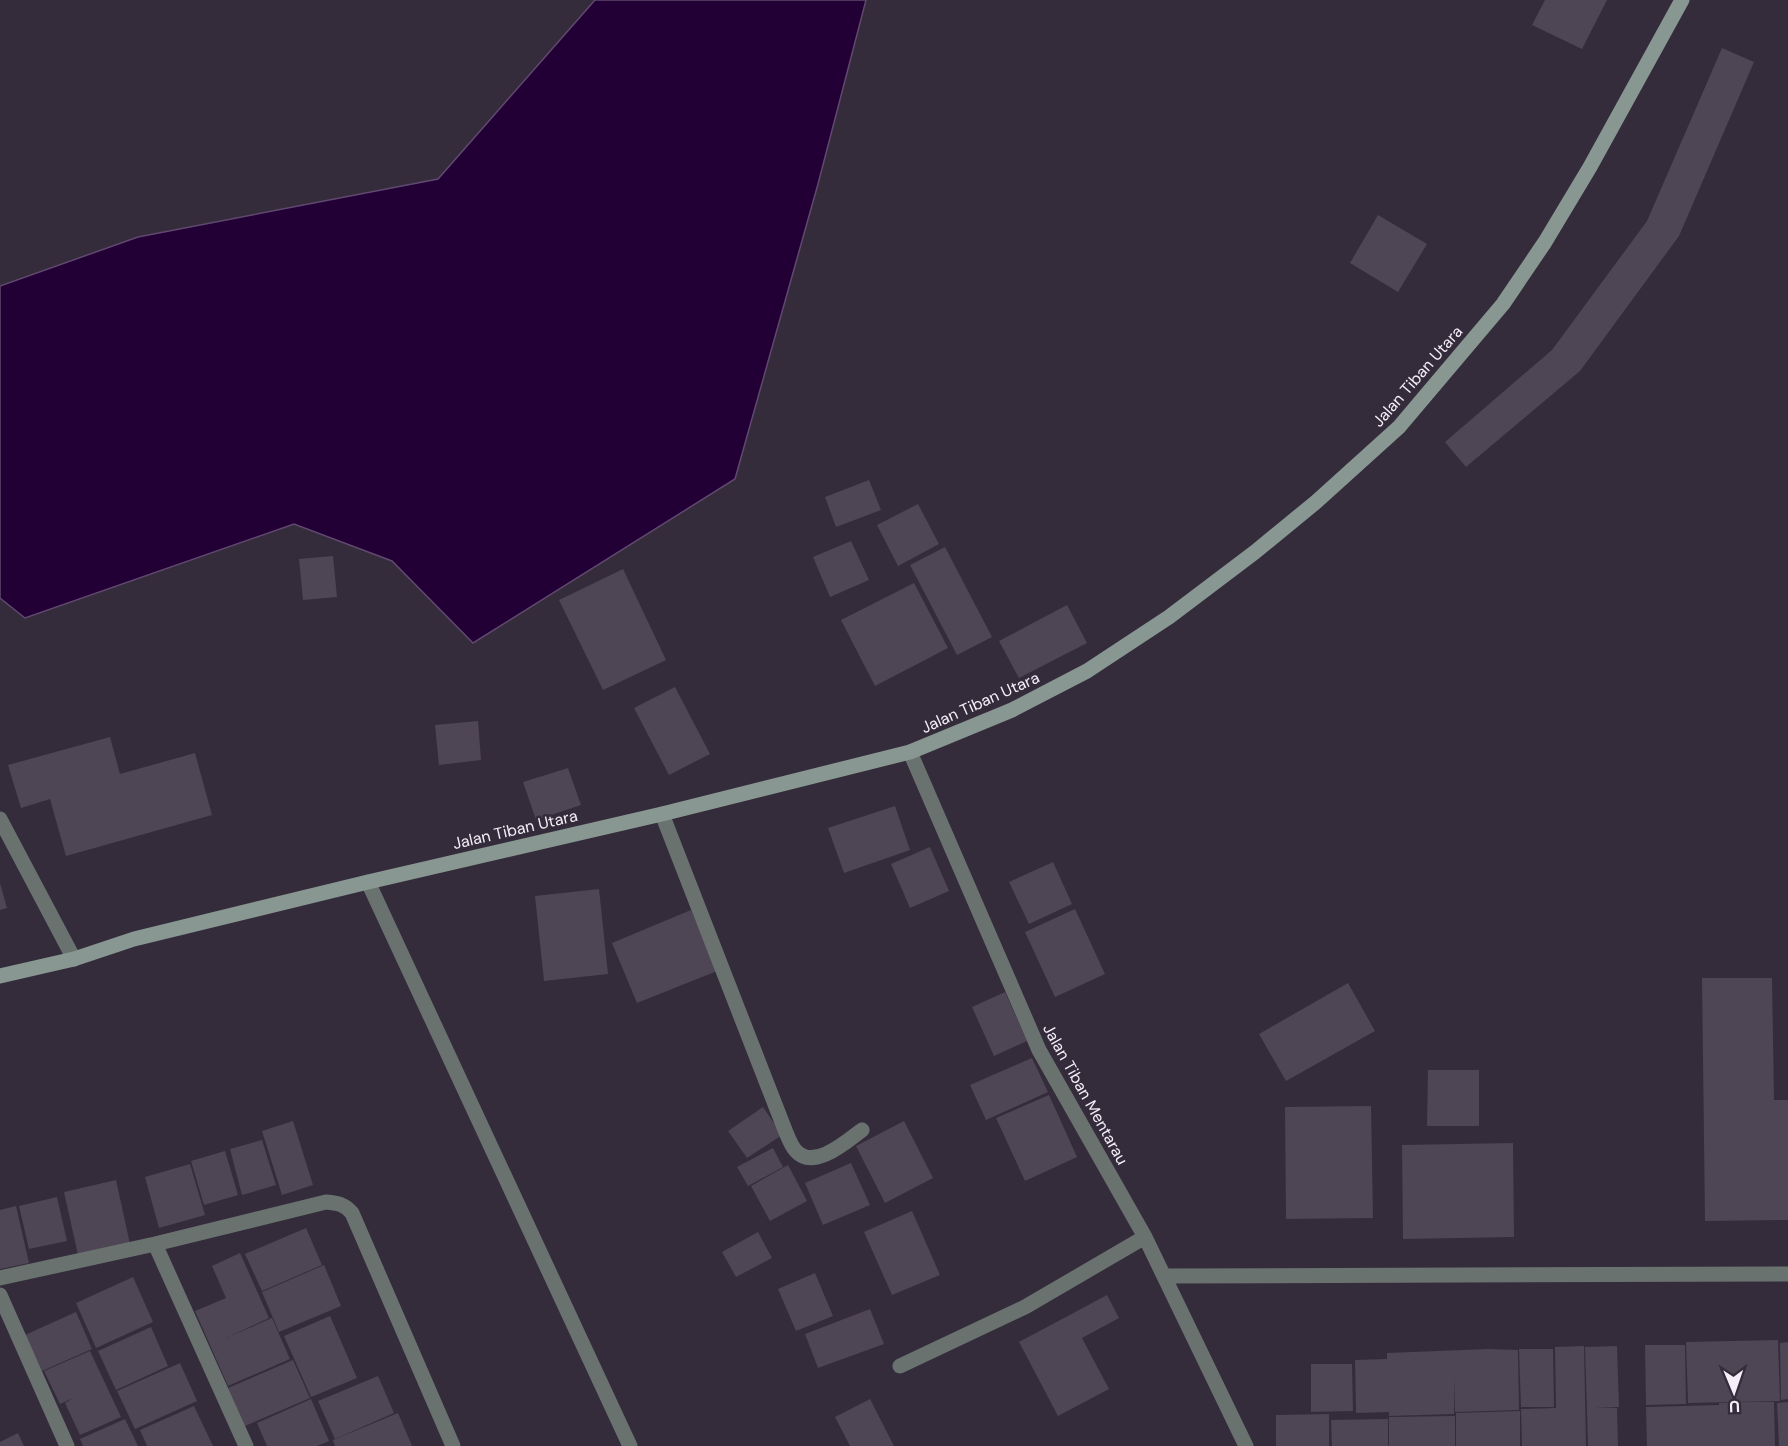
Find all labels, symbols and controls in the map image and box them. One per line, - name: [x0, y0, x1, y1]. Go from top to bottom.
- street label: Jalan Tiban Utara: [1368, 321, 1467, 431]
- street label: Jalan Tiban Utara: [918, 667, 1043, 738]
- street label: Jalan Tiban Utara: [451, 805, 580, 854]
- street label: Jalan Tiban Mentarau: [1038, 1020, 1133, 1168]
- north arrow: [1704, 1362, 1764, 1422]
- text: U: [1729, 1396, 1740, 1417]

